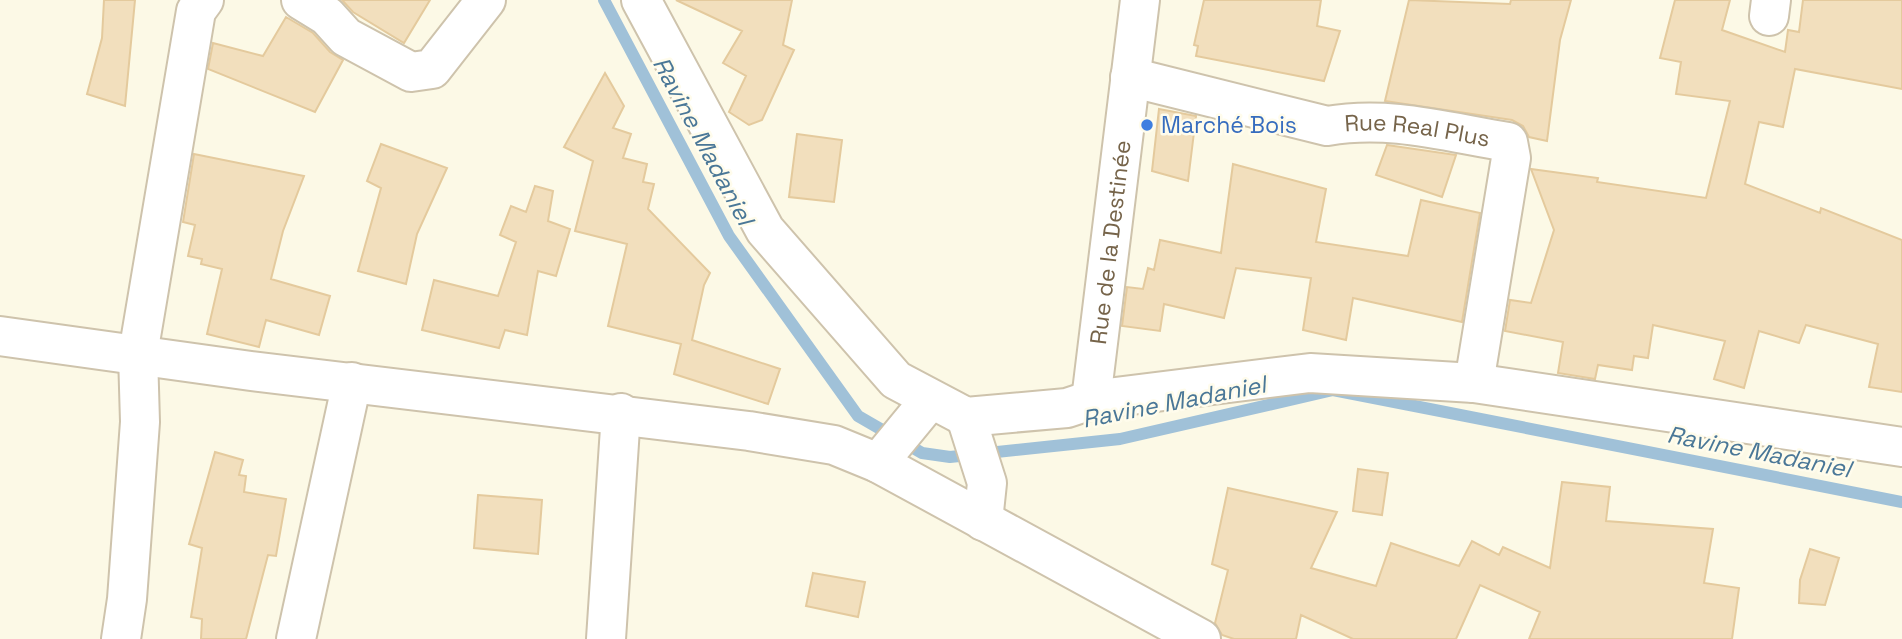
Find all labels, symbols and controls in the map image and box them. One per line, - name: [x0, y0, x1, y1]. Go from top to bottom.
- water label: Ravine Madaniel: [646, 51, 762, 233]
- street label: Rue Real Plus: [1343, 107, 1492, 154]
- place label: Marché Bois: [1161, 110, 1297, 140]
- marker: Marché Bois: [1139, 117, 1155, 133]
- street label: Rue de la Destinée: [1083, 138, 1138, 346]
- water label: Ravine Madaniel: [1079, 368, 1271, 435]
- water label: Ravine Madaniel: [1665, 419, 1857, 485]

